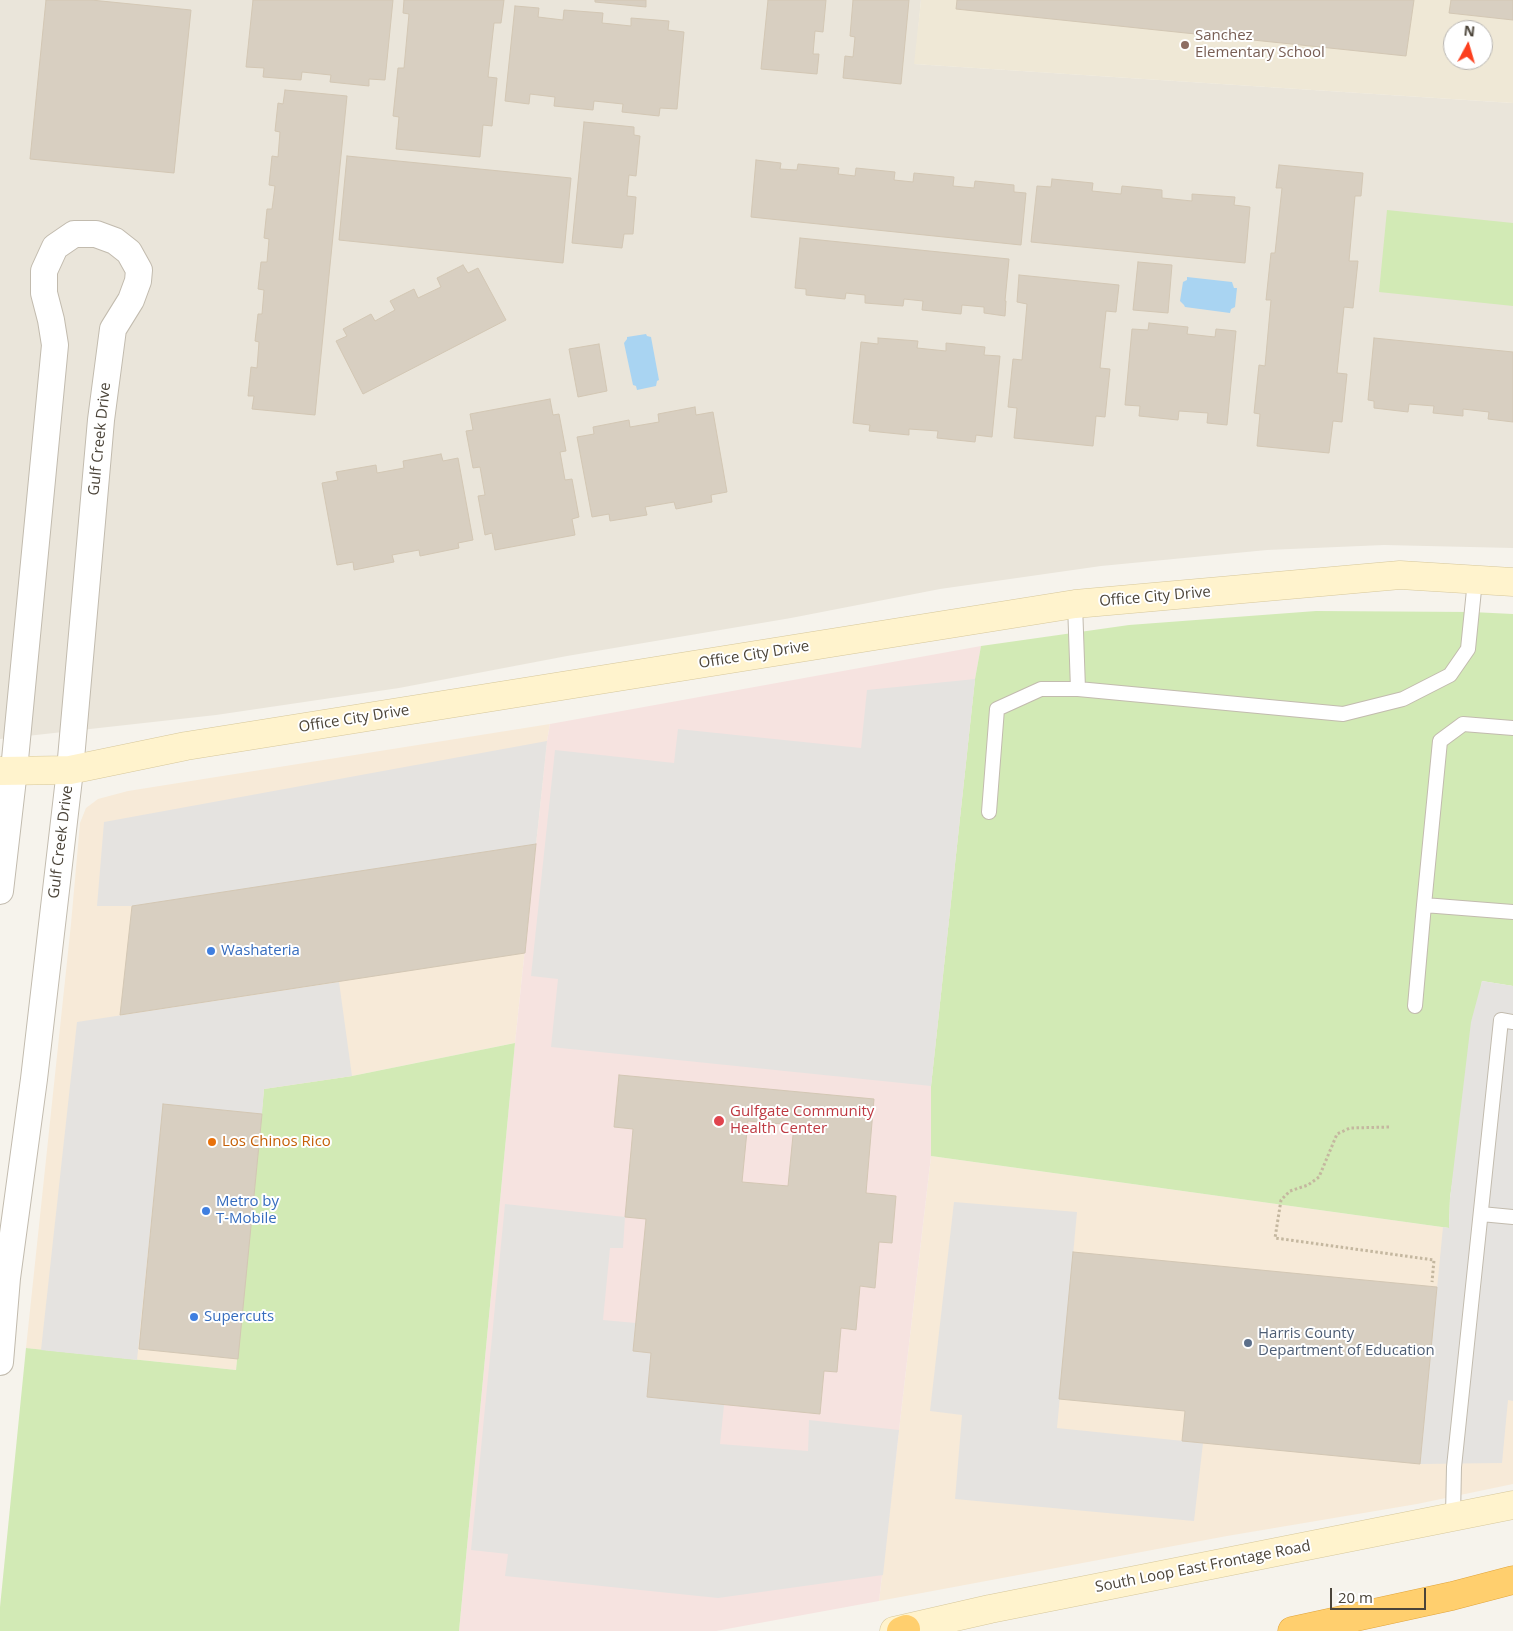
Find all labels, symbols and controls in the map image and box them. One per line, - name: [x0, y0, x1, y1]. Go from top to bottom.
- north arrow: [1443, 20, 1493, 70]
- text: N: [1463, 21, 1476, 41]
- place label: Sanchez Elementary School: [1195, 27, 1325, 62]
- marker: Sanchez Elementary School: [1179, 39, 1191, 51]
- street label: Gulf Creek Drive: [85, 381, 115, 497]
- street label: Office City Drive: [1099, 583, 1211, 611]
- street label: Office City Drive: [697, 637, 811, 673]
- street label: Office City Drive: [297, 701, 411, 737]
- street label: Gulf Creek Drive: [45, 784, 77, 900]
- place label: Washateria: [221, 942, 300, 960]
- marker: Washateria: [205, 945, 217, 957]
- place label: Gulfgate Community Health Center: [730, 1103, 874, 1138]
- marker: Gulfgate Community Health Center: [712, 1114, 726, 1128]
- place label: Los Chinos Rico: [222, 1133, 331, 1151]
- marker: Los Chinos Rico: [206, 1136, 218, 1148]
- place label: Metro by T-Mobile: [216, 1193, 279, 1228]
- marker: Metro by T-Mobile: [200, 1205, 212, 1217]
- place label: Supercuts: [204, 1308, 274, 1326]
- marker: Supercuts: [188, 1311, 200, 1323]
- place label: Harris County Department of Education: [1258, 1325, 1435, 1360]
- marker: Harris County Department of Education: [1242, 1337, 1254, 1349]
- street label: South Loop East Frontage Road: [1094, 1537, 1312, 1597]
- scale bar: [1333, 1578, 1429, 1610]
- text: 20 m: [1338, 1587, 1373, 1607]

